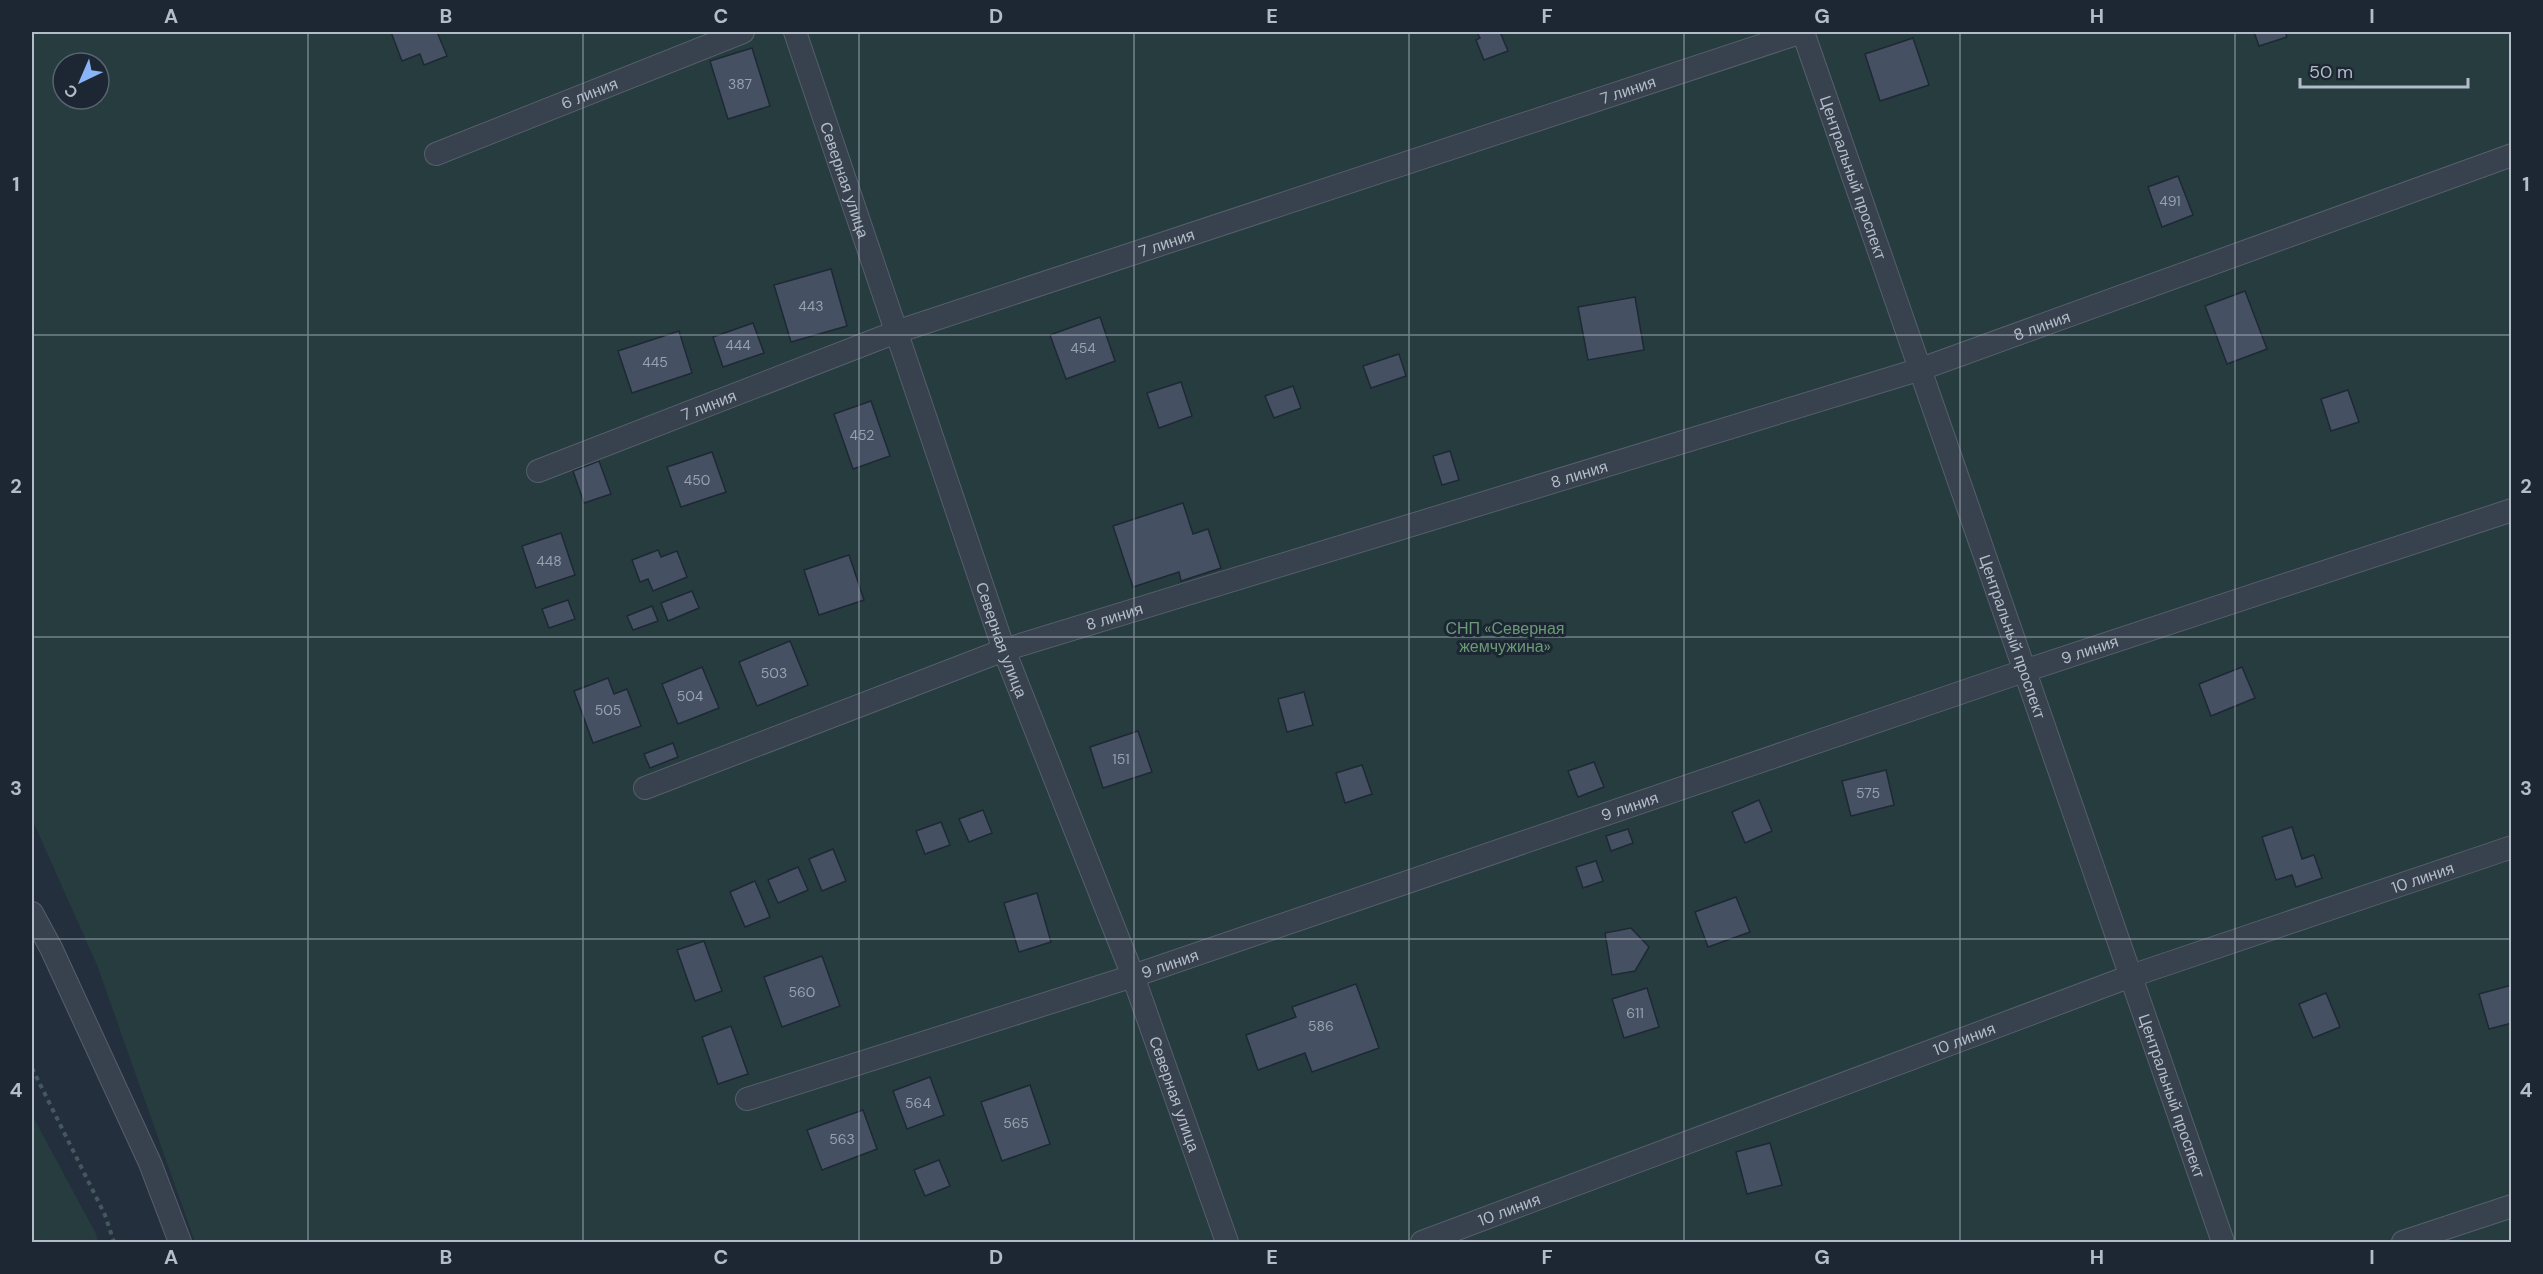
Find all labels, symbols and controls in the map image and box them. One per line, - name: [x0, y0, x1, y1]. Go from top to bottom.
- text: A: [164, 3, 178, 29]
- text: B: [440, 3, 452, 29]
- text: C: [714, 3, 728, 29]
- text: D: [989, 3, 1003, 29]
- text: E: [1266, 3, 1278, 29]
- text: F: [1541, 3, 1553, 29]
- text: G: [1814, 3, 1830, 29]
- text: H: [2090, 3, 2104, 29]
- text: I: [2369, 3, 2375, 29]
- north arrow: [51, 51, 111, 111]
- scale bar: [2300, 51, 2468, 89]
- text: 50 m: [2309, 60, 2353, 84]
- street label: 7 линия: [1597, 71, 1658, 109]
- street label: 6 линия: [558, 72, 621, 114]
- house number: 387: [728, 75, 752, 93]
- text: С: [59, 80, 82, 103]
- street label: Центральный проспект: [1815, 93, 1892, 263]
- street label: Северная улица: [816, 119, 874, 241]
- text: 1: [12, 171, 20, 197]
- text: 1: [2522, 171, 2530, 197]
- house number: 491: [2159, 192, 2181, 210]
- street label: 7 линия: [1136, 223, 1197, 261]
- house number: 443: [798, 297, 824, 315]
- street label: 8 линия: [2010, 305, 2073, 345]
- house number: 444: [725, 336, 751, 354]
- house number: 454: [1070, 339, 1096, 357]
- house number: 445: [642, 353, 668, 371]
- street label: 7 линия: [678, 385, 739, 425]
- house number: 452: [850, 426, 874, 444]
- street label: 8 линия: [1548, 455, 1610, 492]
- house number: 450: [684, 471, 710, 489]
- text: 2: [10, 473, 22, 499]
- text: 2: [2520, 473, 2532, 499]
- house number: 448: [536, 552, 562, 570]
- street label: Центральный проспект: [1975, 552, 2051, 722]
- street label: Северная улица: [971, 579, 1032, 701]
- street label: 8 линия: [1083, 598, 1145, 635]
- park label: СНП «Северная жемчужина»: [1445, 618, 1565, 657]
- street label: 9 линия: [2058, 630, 2121, 669]
- house number: 503: [761, 664, 787, 682]
- house number: 504: [677, 687, 704, 705]
- house number: 505: [595, 701, 621, 719]
- house number: 151: [1112, 750, 1130, 768]
- text: 3: [10, 775, 22, 801]
- text: 3: [2520, 775, 2532, 801]
- house number: 575: [1856, 784, 1880, 802]
- street label: 9 линия: [1598, 787, 1661, 826]
- street label: 10 линия: [2388, 857, 2457, 898]
- street label: 9 линия: [1138, 944, 1201, 983]
- house number: 560: [789, 983, 815, 1001]
- house number: 611: [1626, 1004, 1644, 1022]
- street label: Центральный проспект: [2134, 1011, 2211, 1181]
- house number: 586: [1308, 1017, 1334, 1035]
- street label: 10 линия: [1930, 1017, 1998, 1060]
- street label: Северная улица: [1145, 1033, 1205, 1155]
- text: 4: [10, 1077, 23, 1103]
- text: 4: [2520, 1077, 2533, 1103]
- house number: 564: [905, 1094, 931, 1112]
- house number: 565: [1003, 1114, 1029, 1132]
- house number: 563: [829, 1130, 855, 1148]
- street label: 10 линия: [1475, 1188, 1543, 1231]
- text: A: [164, 1244, 178, 1270]
- text: B: [440, 1244, 452, 1270]
- text: C: [714, 1244, 728, 1270]
- text: D: [989, 1244, 1003, 1270]
- text: E: [1266, 1244, 1278, 1270]
- text: F: [1541, 1244, 1553, 1270]
- text: G: [1814, 1244, 1830, 1270]
- text: H: [2090, 1244, 2104, 1270]
- text: I: [2369, 1244, 2375, 1270]

